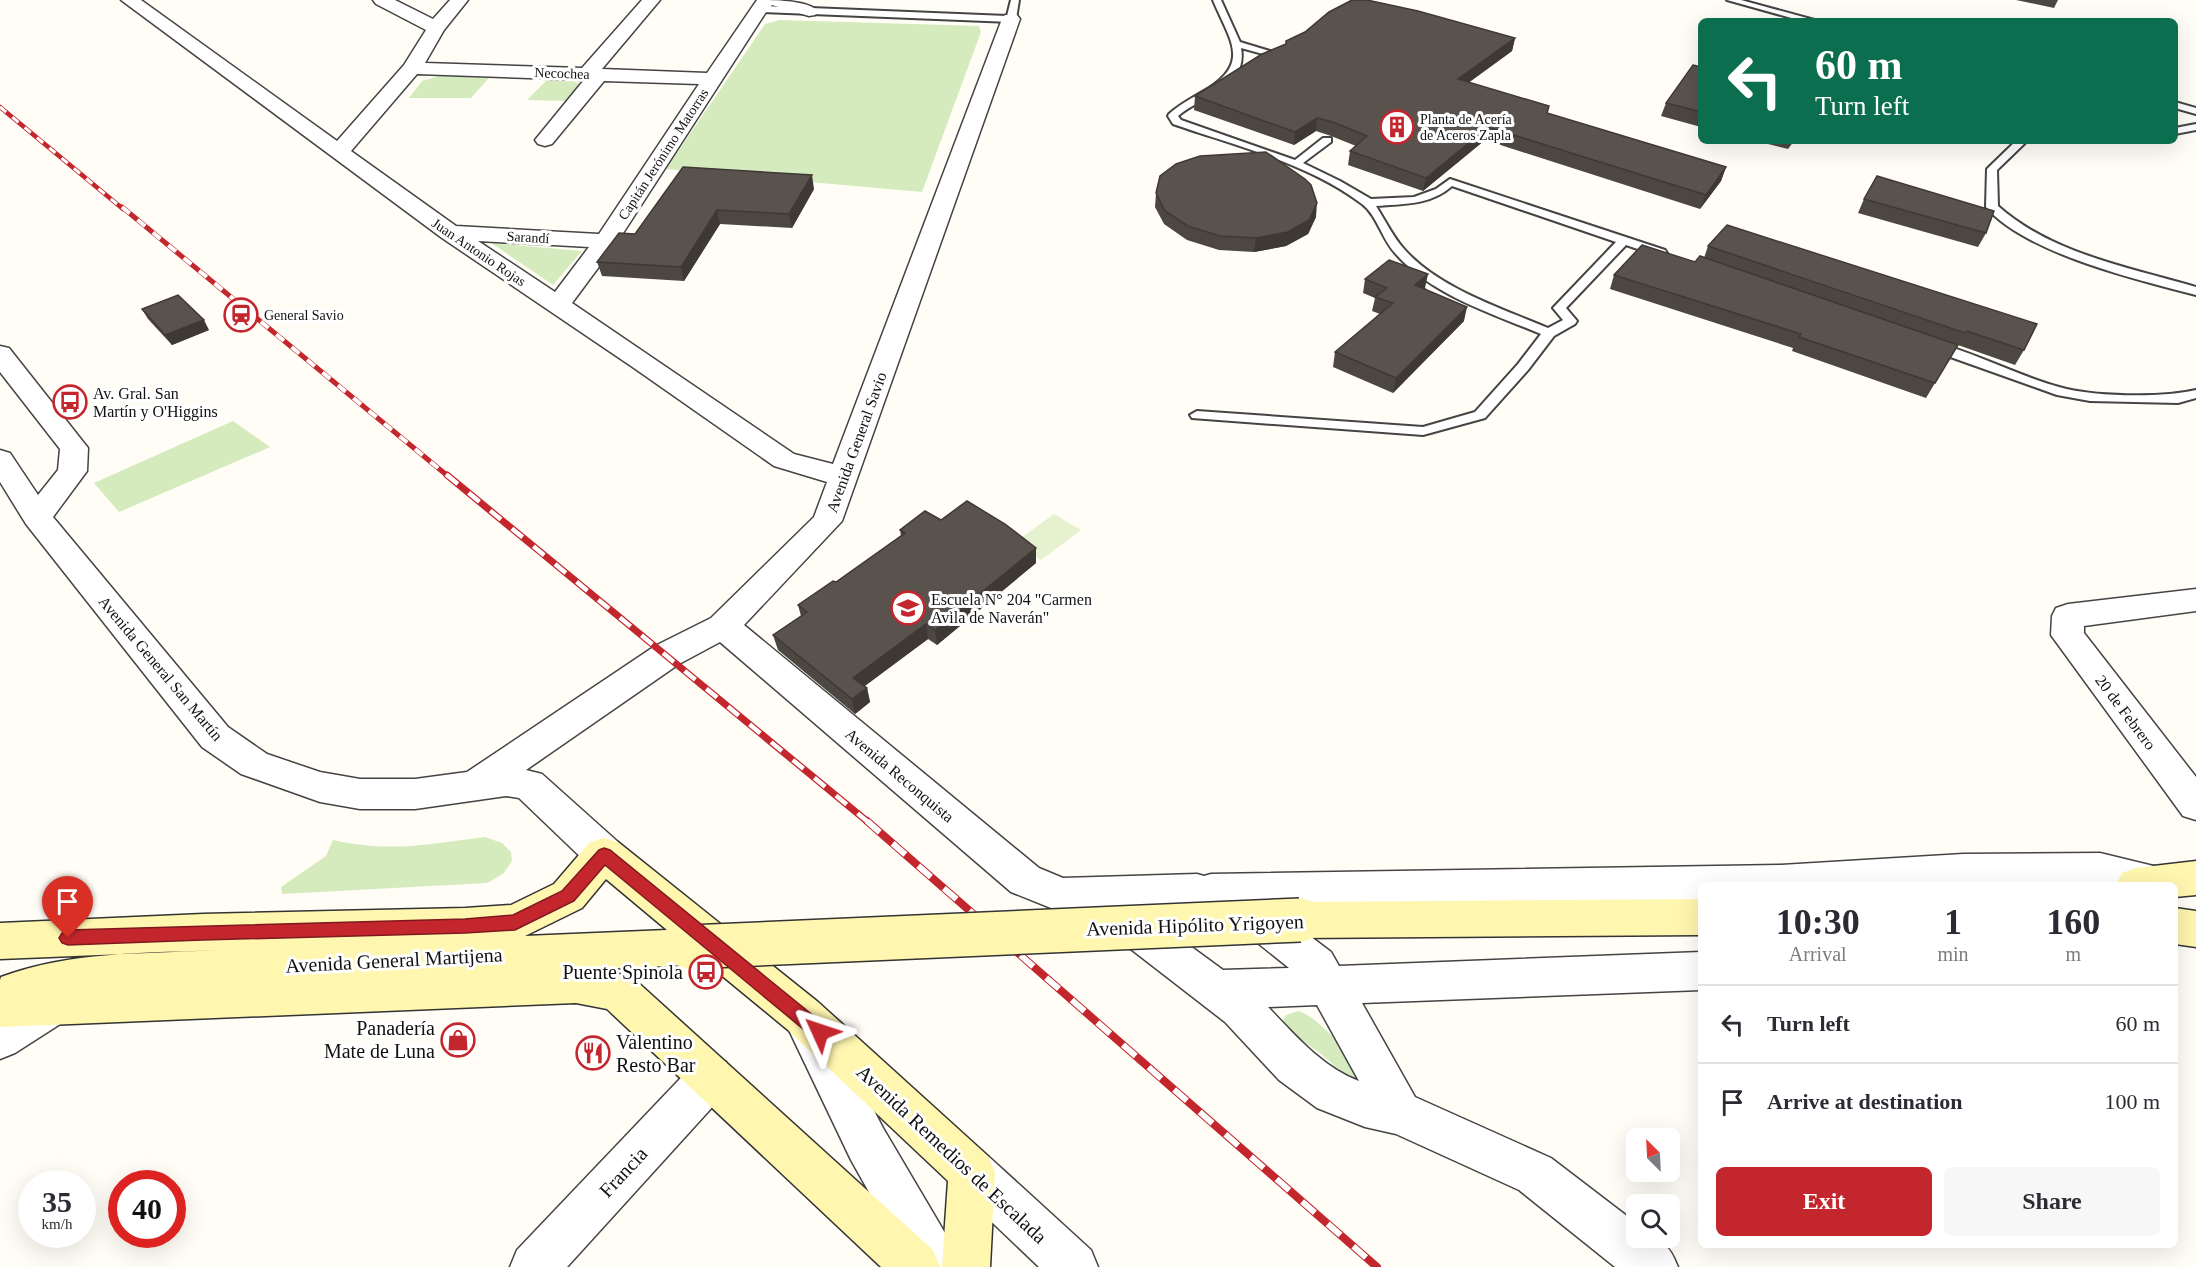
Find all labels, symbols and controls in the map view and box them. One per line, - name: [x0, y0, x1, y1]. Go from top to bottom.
- icon: left: [1716, 42, 1794, 120]
- text: 60 m: [1815, 42, 1903, 88]
- street label: Necochea: [534, 65, 591, 82]
- street label: Capitán Jerónimo Matorras: [615, 86, 711, 223]
- text: Turn left: [1815, 91, 1909, 121]
- building icon: Planta de Acería de Aceros Zapla: [1379, 109, 1415, 145]
- place label: Planta de Acería de Aceros Zapla: [1420, 112, 1513, 143]
- street label: Juan Antonio Rojas: [429, 216, 528, 289]
- street label: Sarandí: [506, 229, 550, 246]
- station icon: General Savio: [223, 297, 259, 333]
- place label: General Savio: [264, 308, 344, 323]
- street label: Avenida General Savio: [823, 370, 890, 515]
- bus stop icon: Av. Gral. San Martín y O'Higgins: [52, 384, 88, 420]
- place label: Av. Gral. San Martín y O'Higgins: [93, 385, 218, 421]
- school or university icon: Escuela N° 204 "Carmen Avila de Naverán": [890, 590, 926, 626]
- place label: Escuela N° 204 "Carmen Avila de Naverán": [931, 591, 1092, 626]
- street label: Avenida General San Martín: [95, 593, 226, 744]
- street label: 20 de Febrero: [2092, 672, 2159, 753]
- street label: Avenida Reconquista: [841, 725, 957, 826]
- pin: [42, 876, 93, 938]
- icon: arrive: [51, 885, 84, 918]
- text: 10:30: [1776, 902, 1860, 942]
- text: 1: [1944, 902, 1962, 942]
- text: 160: [2046, 902, 2100, 942]
- street label: Avenida Hipólito Yrigoyen: [1086, 910, 1304, 941]
- street label: Avenida General Martijena: [285, 943, 503, 978]
- text: Arrival: [1789, 943, 1847, 965]
- text: min: [1937, 943, 1969, 965]
- text: m: [2066, 943, 2081, 965]
- bus stop icon: Puente Spinola: [688, 954, 724, 990]
- place label: Puente Spinola: [562, 961, 683, 984]
- position arrow: [788, 1000, 852, 1064]
- icon: left: [1716, 1008, 1749, 1041]
- text: Turn left: [1767, 1011, 1850, 1036]
- text: 60 m: [2115, 1011, 2160, 1036]
- place label: Panadería Mate de Luna: [324, 1017, 435, 1062]
- shop icon: Panadería Mate de Luna: [440, 1022, 476, 1058]
- place label: Valentino Resto Bar: [616, 1031, 696, 1076]
- restaurant icon: Valentino Resto Bar: [575, 1035, 611, 1071]
- street label: Avenida Remedios de Escalada: [853, 1060, 1051, 1248]
- icon: arrive: [1716, 1086, 1749, 1119]
- text: Arrive at destination: [1767, 1089, 1963, 1114]
- text: 100 m: [2104, 1089, 2160, 1114]
- north arrow: [1626, 1128, 1680, 1182]
- map controls: [1626, 1128, 1680, 1248]
- street label: Francia: [595, 1142, 652, 1201]
- button: Exit: [1716, 1167, 1932, 1236]
- button: Share: [1944, 1167, 2160, 1236]
- speed limit sign: 40: [108, 1170, 186, 1248]
- text: 35: [42, 1185, 72, 1218]
- button: search: [1626, 1194, 1680, 1248]
- text: km/h: [42, 1216, 72, 1232]

